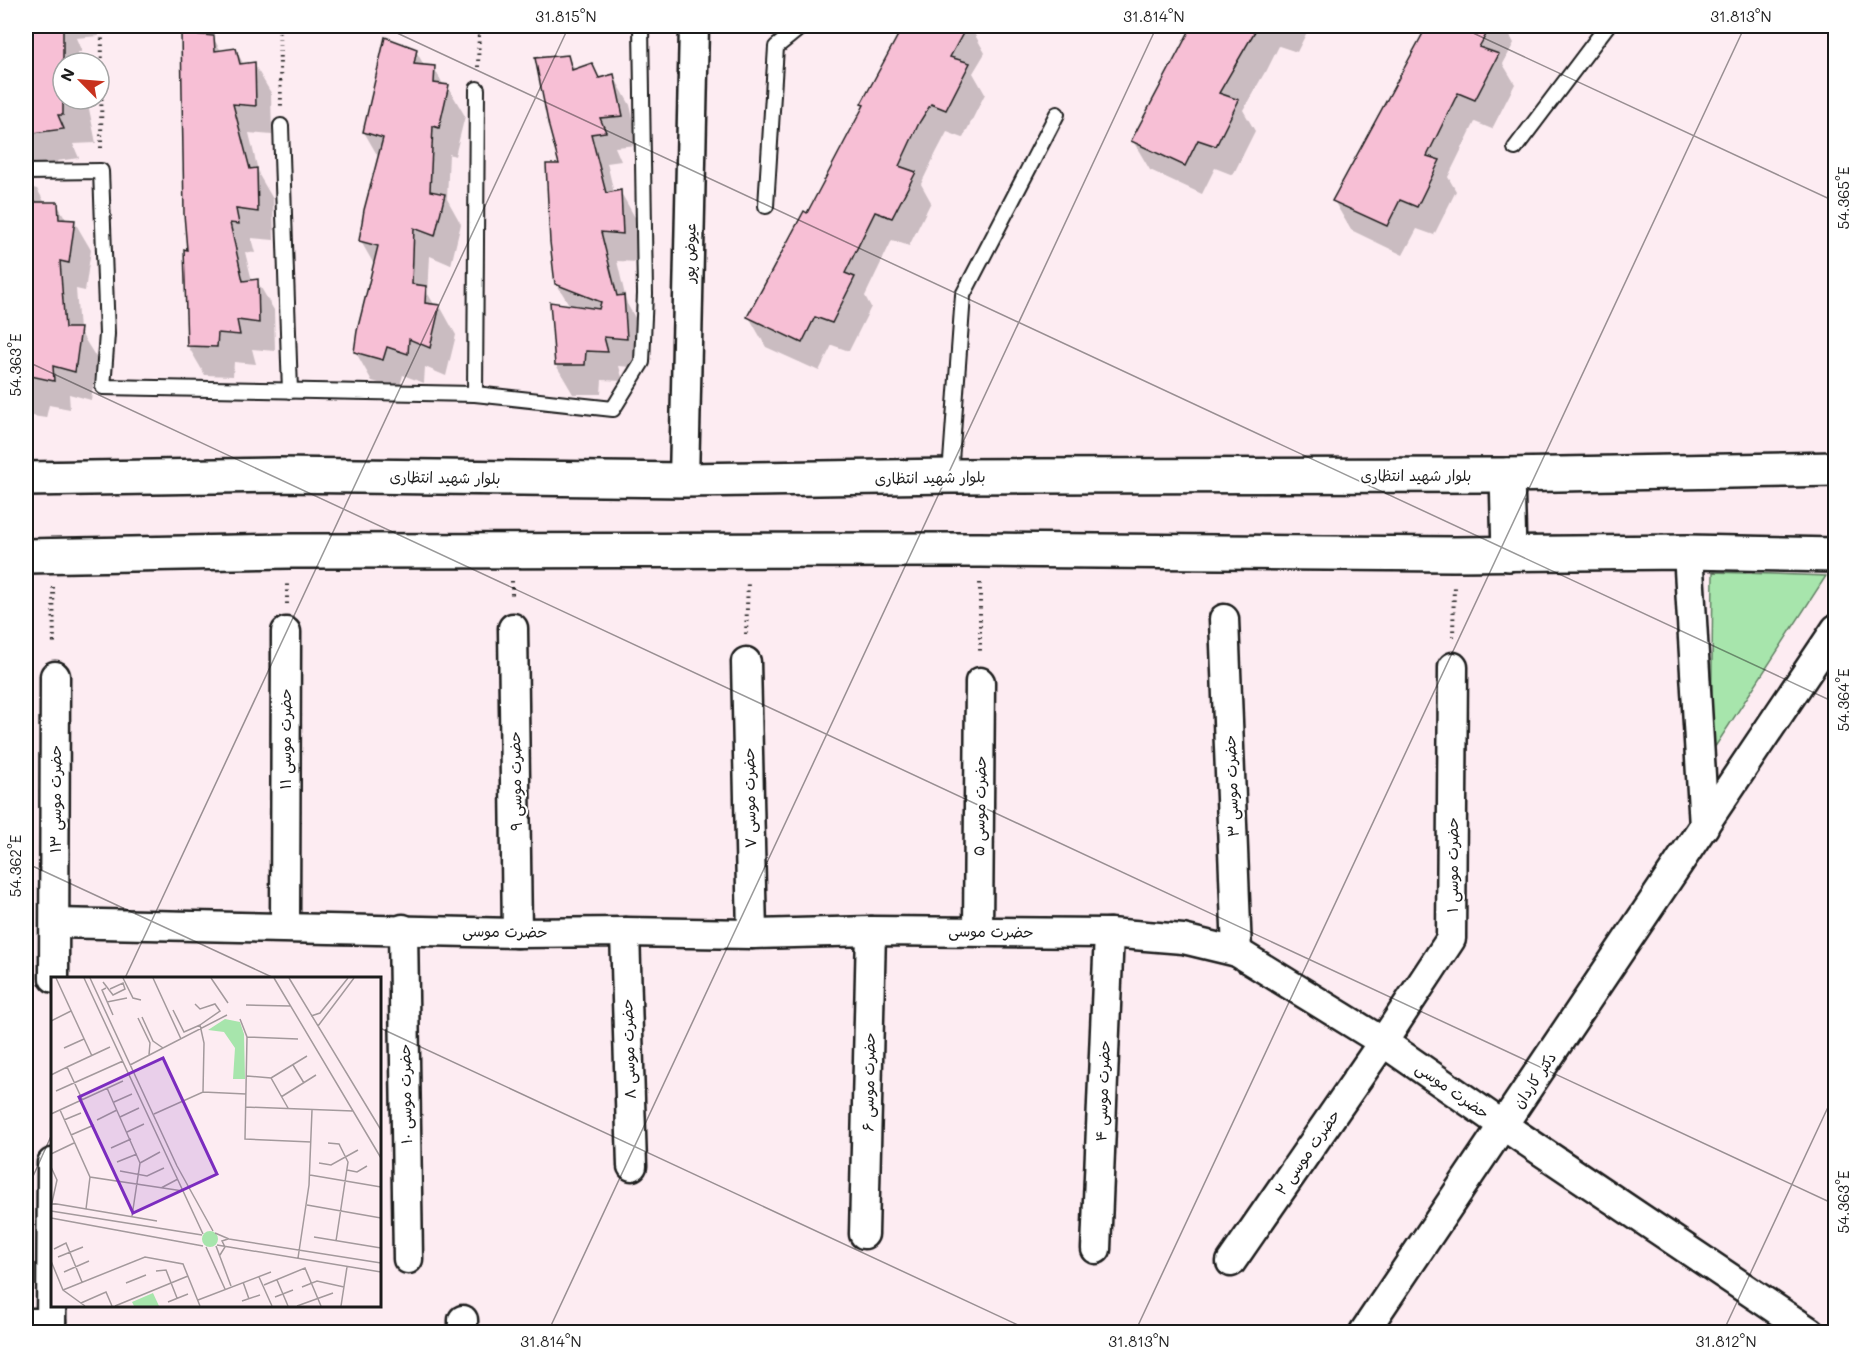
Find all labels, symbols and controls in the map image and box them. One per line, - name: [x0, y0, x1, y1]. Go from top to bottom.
- text: 31.815°N: [535, 6, 597, 26]
- text: 31.814°N: [1123, 6, 1185, 26]
- text: 31.813°N: [1710, 6, 1772, 26]
- north arrow: [51, 51, 111, 111]
- text: N: [55, 65, 79, 84]
- text: 54.365°E: [1833, 166, 1853, 229]
- street label: عیوض پور: [678, 223, 701, 284]
- text: 54.363°E: [5, 333, 25, 397]
- street label: بلوار شهید انتظاری: [1361, 465, 1471, 485]
- street label: بلوار شهید انتظاری: [389, 466, 501, 488]
- street label: بلوار شهید انتظاری: [874, 466, 986, 488]
- text: 54.364°E: [1833, 668, 1853, 732]
- street label: حضرت موسی ۱۱: [275, 688, 296, 790]
- street label: حضرت موسی ۹: [504, 731, 527, 831]
- street label: حضرت موسی ۳: [1219, 734, 1244, 838]
- street label: حضرت موسی ۱۳: [45, 745, 66, 853]
- street label: حضرت موسی ۷: [738, 747, 761, 849]
- street label: حضرت موسی ۵: [968, 756, 991, 856]
- street label: حضرت موسی ۱: [1442, 817, 1463, 913]
- text: 54.362°E: [5, 834, 25, 897]
- street label: حضرت موسی: [462, 920, 548, 943]
- street label: حضرت موسی: [948, 920, 1034, 943]
- inset map: [51, 977, 381, 1307]
- street label: حضرت موسی ۸: [616, 998, 641, 1100]
- street label: حضرت موسی ۶: [857, 1032, 880, 1132]
- street label: حضرت موسی ۴: [1090, 1040, 1115, 1142]
- street label: حضرت موسی ۱۰: [394, 1044, 417, 1144]
- street label: دکتر کاردان: [1508, 1048, 1560, 1112]
- street label: حضرت موسی: [1412, 1057, 1494, 1123]
- street label: حضرت موسی ۲: [1270, 1105, 1345, 1199]
- text: 54.363°E: [1833, 1170, 1853, 1234]
- text: 31.814°N: [520, 1331, 582, 1351]
- text: 31.813°N: [1108, 1331, 1170, 1351]
- text: 31.812°N: [1696, 1331, 1756, 1351]

